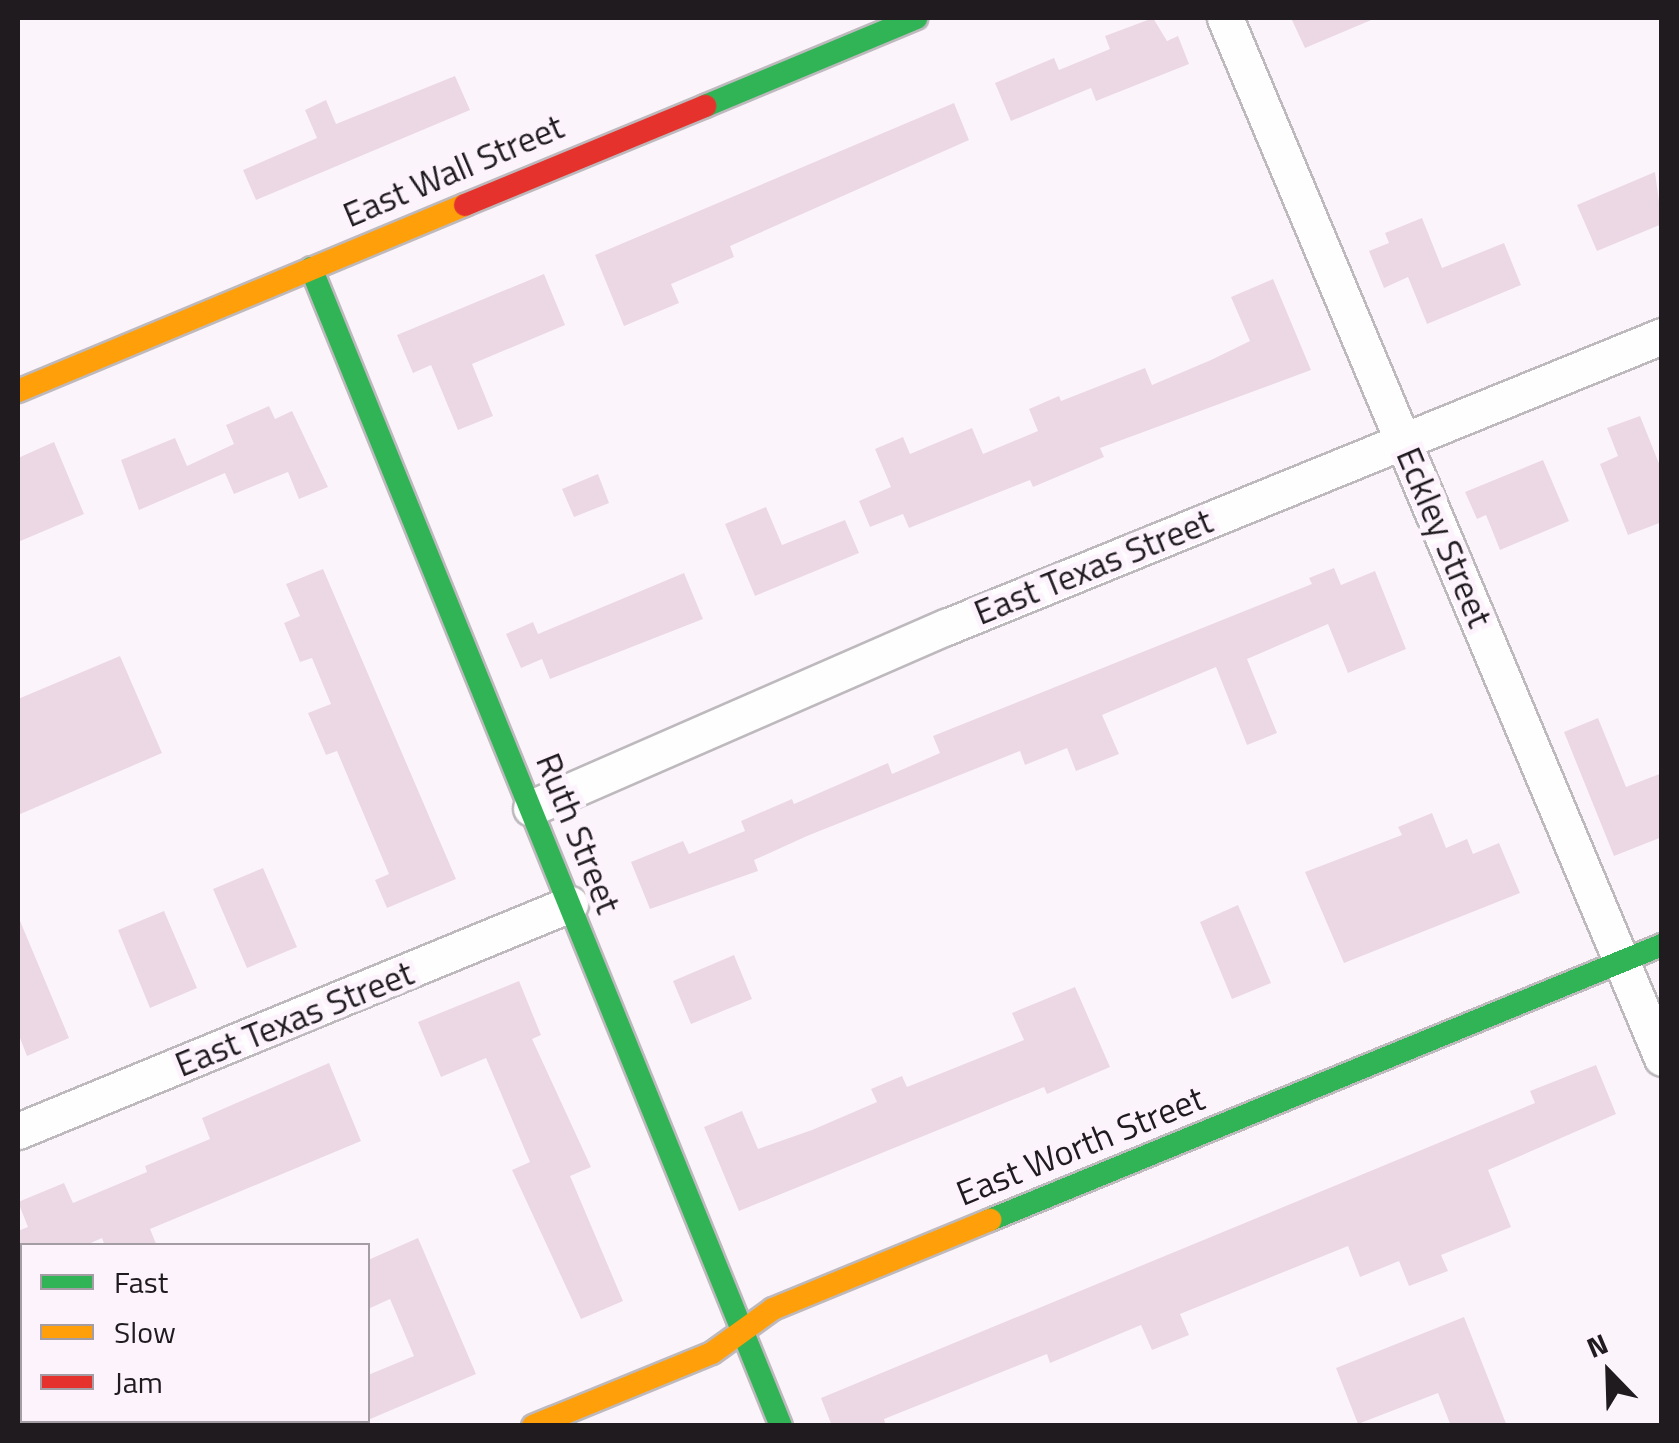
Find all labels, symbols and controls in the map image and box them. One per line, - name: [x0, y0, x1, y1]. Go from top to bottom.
- street label: East Wall Street: [337, 105, 569, 235]
- street label: Eckley Street: [1388, 441, 1502, 633]
- street label: East Texas Street: [968, 499, 1218, 633]
- street label: Ruth Street: [528, 747, 630, 919]
- street label: East Texas Street: [169, 951, 419, 1085]
- street label: East Worth Street: [950, 1076, 1210, 1214]
- legend: [20, 1243, 370, 1423]
- text: Fast: [114, 1259, 168, 1305]
- text: Slow: [114, 1309, 176, 1355]
- text: N: [1580, 1321, 1614, 1369]
- north arrow: [1559, 1323, 1659, 1423]
- text: Jam: [114, 1359, 163, 1405]

